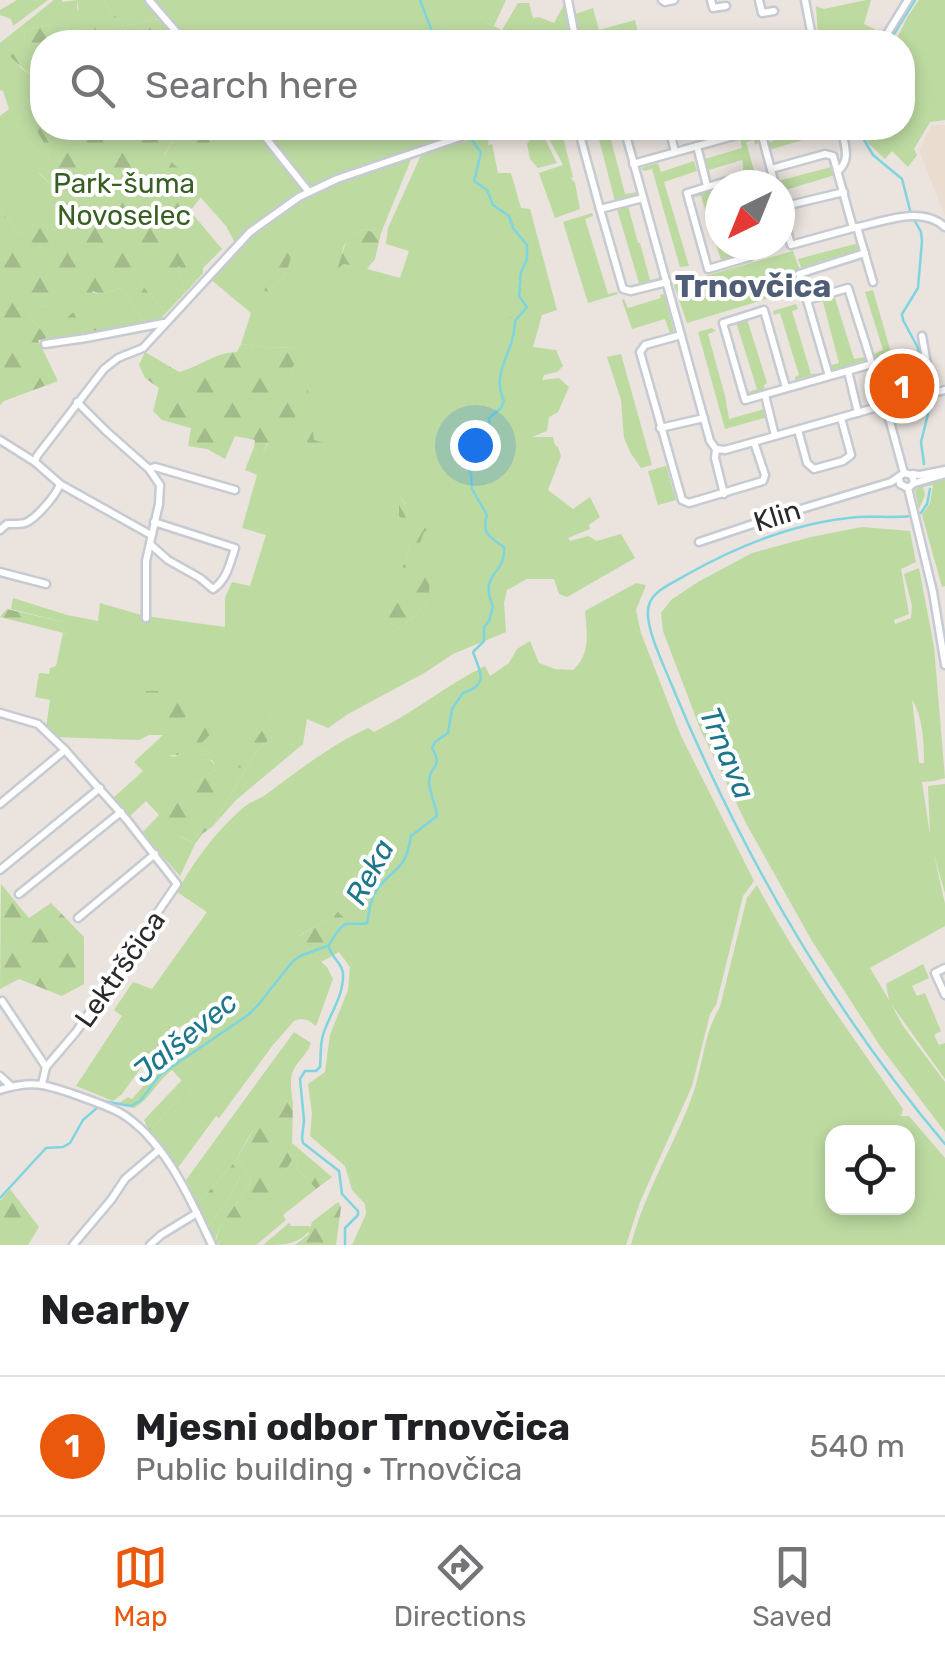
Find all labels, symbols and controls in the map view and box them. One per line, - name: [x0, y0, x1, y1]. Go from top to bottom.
- search box: [30, 30, 915, 140]
- icon: search: [65, 58, 120, 113]
- text: Search here: [145, 62, 358, 108]
- park label: Park-šuma Novoselec: [53, 167, 195, 232]
- north arrow: [705, 170, 795, 260]
- district label: Trnovčica: [675, 267, 831, 305]
- pin: 1: [870, 348, 934, 424]
- your location: [450, 420, 501, 471]
- street label: Klin: [750, 493, 804, 539]
- water label: Trnava: [692, 701, 762, 805]
- water label: Reka: [338, 833, 402, 911]
- street label: Lektrščica: [68, 904, 172, 1034]
- water label: Jalševec: [125, 984, 245, 1090]
- map controls: [825, 1125, 915, 1215]
- button: locate: [825, 1125, 915, 1215]
- text: Nearby: [40, 1285, 190, 1335]
- text: Mjesni odbor Trnovčica: [135, 1404, 570, 1450]
- text: 1: [65, 1427, 80, 1465]
- text: 540 m: [810, 1427, 905, 1465]
- text: Public building · Trnovčica: [135, 1450, 523, 1488]
- tab: Map: [113, 1540, 168, 1633]
- tab: Directions: [394, 1540, 526, 1633]
- tab: Saved: [752, 1540, 832, 1633]

